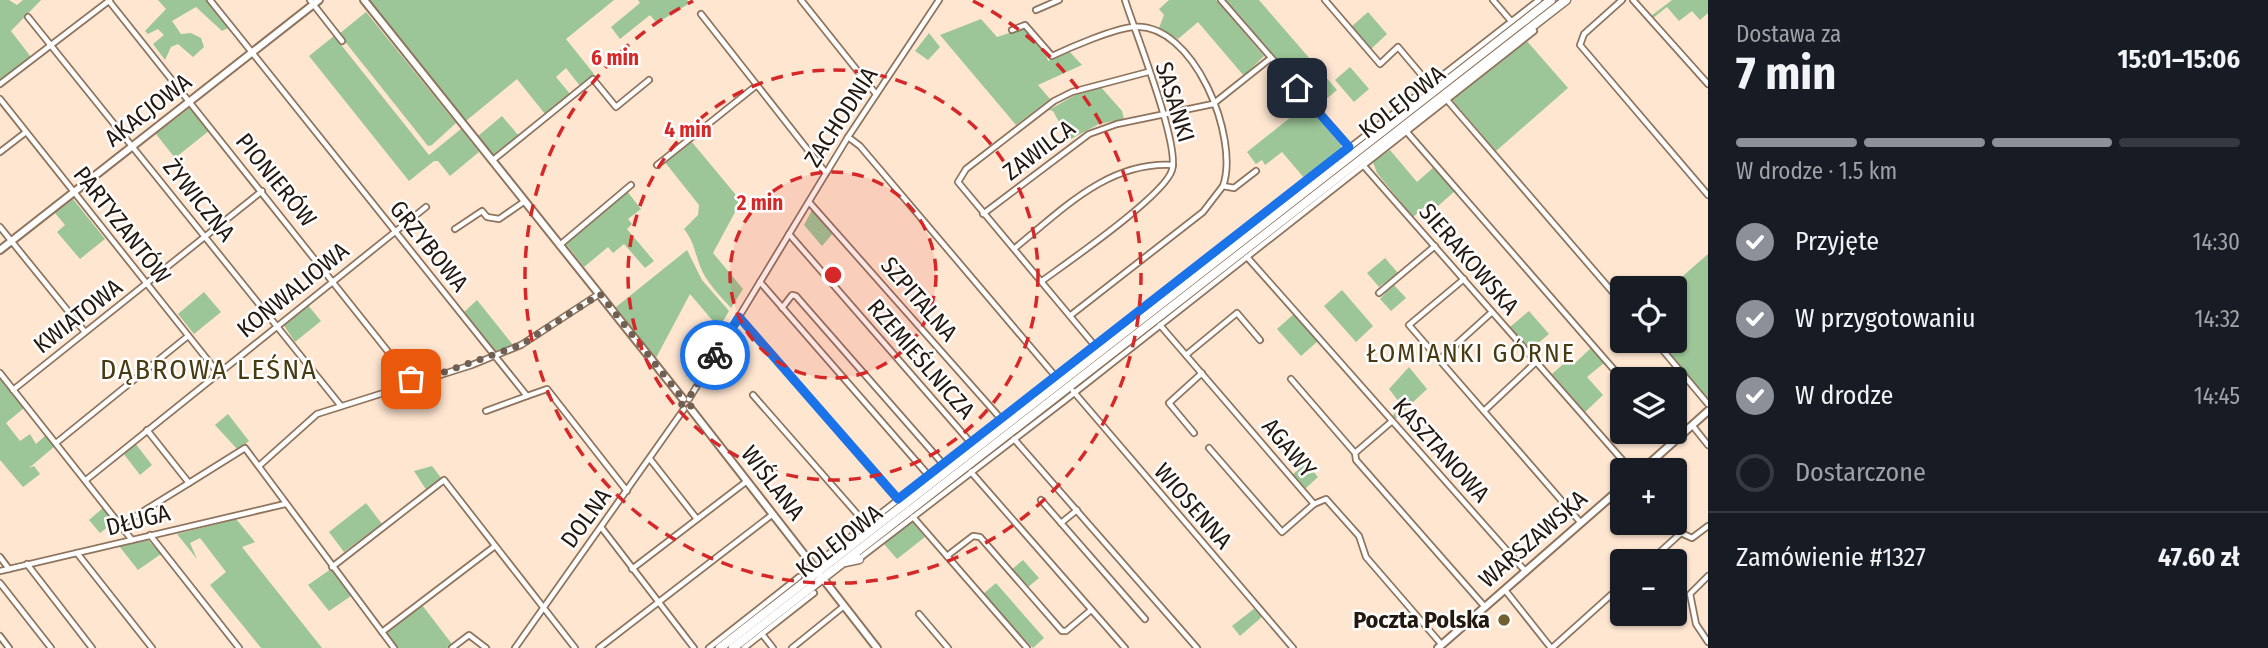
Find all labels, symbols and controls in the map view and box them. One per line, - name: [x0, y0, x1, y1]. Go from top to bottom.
- text: Dostawa za: [1736, 20, 1841, 48]
- text: 15:01–15:06: [2118, 44, 2240, 75]
- text: 6 min: [591, 45, 639, 71]
- text: 7 min: [1736, 46, 1836, 101]
- pin: [1267, 58, 1327, 118]
- street label: SASANKI: [1150, 59, 1200, 145]
- street label: KOLEJOWA: [1353, 60, 1451, 144]
- street label: ZACHODNIA: [798, 62, 884, 172]
- street label: AKACJOWA: [99, 67, 197, 152]
- icon: home: [1278, 69, 1316, 107]
- street label: ZAWILCA: [998, 114, 1081, 186]
- text: 4 min: [664, 117, 712, 143]
- street label: PIONIERÓW: [230, 127, 323, 232]
- street label: ŻYWICZNA: [157, 153, 241, 247]
- text: W drodze · 1.5 km: [1736, 157, 1897, 185]
- street label: PARTYZANTÓW: [68, 160, 177, 289]
- text: 2 min: [736, 190, 783, 216]
- street label: GRZYBOWA: [384, 195, 474, 297]
- street label: SIERAKOWSKA: [1413, 198, 1525, 320]
- icon: check: [1736, 223, 1774, 261]
- text: Przyjęte: [1795, 226, 1879, 257]
- text: 14:30: [2192, 228, 2240, 256]
- street label: KONWALIOWA: [232, 236, 355, 343]
- street label: SZPITALNA: [875, 251, 963, 347]
- centre of rings: [821, 263, 845, 287]
- street label: KWIATOWA: [28, 273, 128, 359]
- map controls: [1610, 276, 1687, 626]
- button: locate: [1610, 276, 1687, 353]
- street label: RZEMIEŚLNICZA: [861, 293, 982, 425]
- icon: check: [1736, 300, 1774, 338]
- text: W przygotowaniu: [1795, 303, 1976, 334]
- text: 14:32: [2194, 305, 2240, 333]
- courier: [680, 320, 750, 390]
- icon: bike: [696, 336, 734, 374]
- district label: ŁOMIANKI GÓRNE: [1366, 338, 1576, 369]
- pin: [381, 349, 441, 409]
- district label: DĄBROWA LEŚNA: [100, 353, 318, 386]
- icon: bag: [392, 360, 430, 398]
- button: layers: [1610, 367, 1687, 444]
- icon: check: [1736, 377, 1774, 415]
- text: W drodze: [1795, 380, 1893, 411]
- text: 14:45: [2194, 382, 2240, 410]
- street label: KASZTANOWA: [1387, 392, 1495, 508]
- street label: AGAWY: [1256, 413, 1322, 483]
- street label: WIŚLANA: [735, 440, 812, 526]
- street label: WIOSENNA: [1148, 457, 1238, 555]
- text: Dostarczone: [1795, 457, 1926, 488]
- button: +: [1610, 458, 1687, 535]
- street label: DOLNA: [555, 482, 617, 553]
- street label: WARSZAWSKA: [1473, 484, 1593, 594]
- street label: DŁUGA: [103, 498, 173, 541]
- street label: KOLEJOWA: [790, 499, 888, 583]
- text: Zamówienie #1327: [1736, 542, 1926, 573]
- text: 47.60 zł: [2158, 542, 2240, 573]
- button: −: [1610, 549, 1687, 626]
- place label: Poczta Polska: [1353, 606, 1490, 634]
- marker: Poczta Polska: [1496, 612, 1512, 628]

